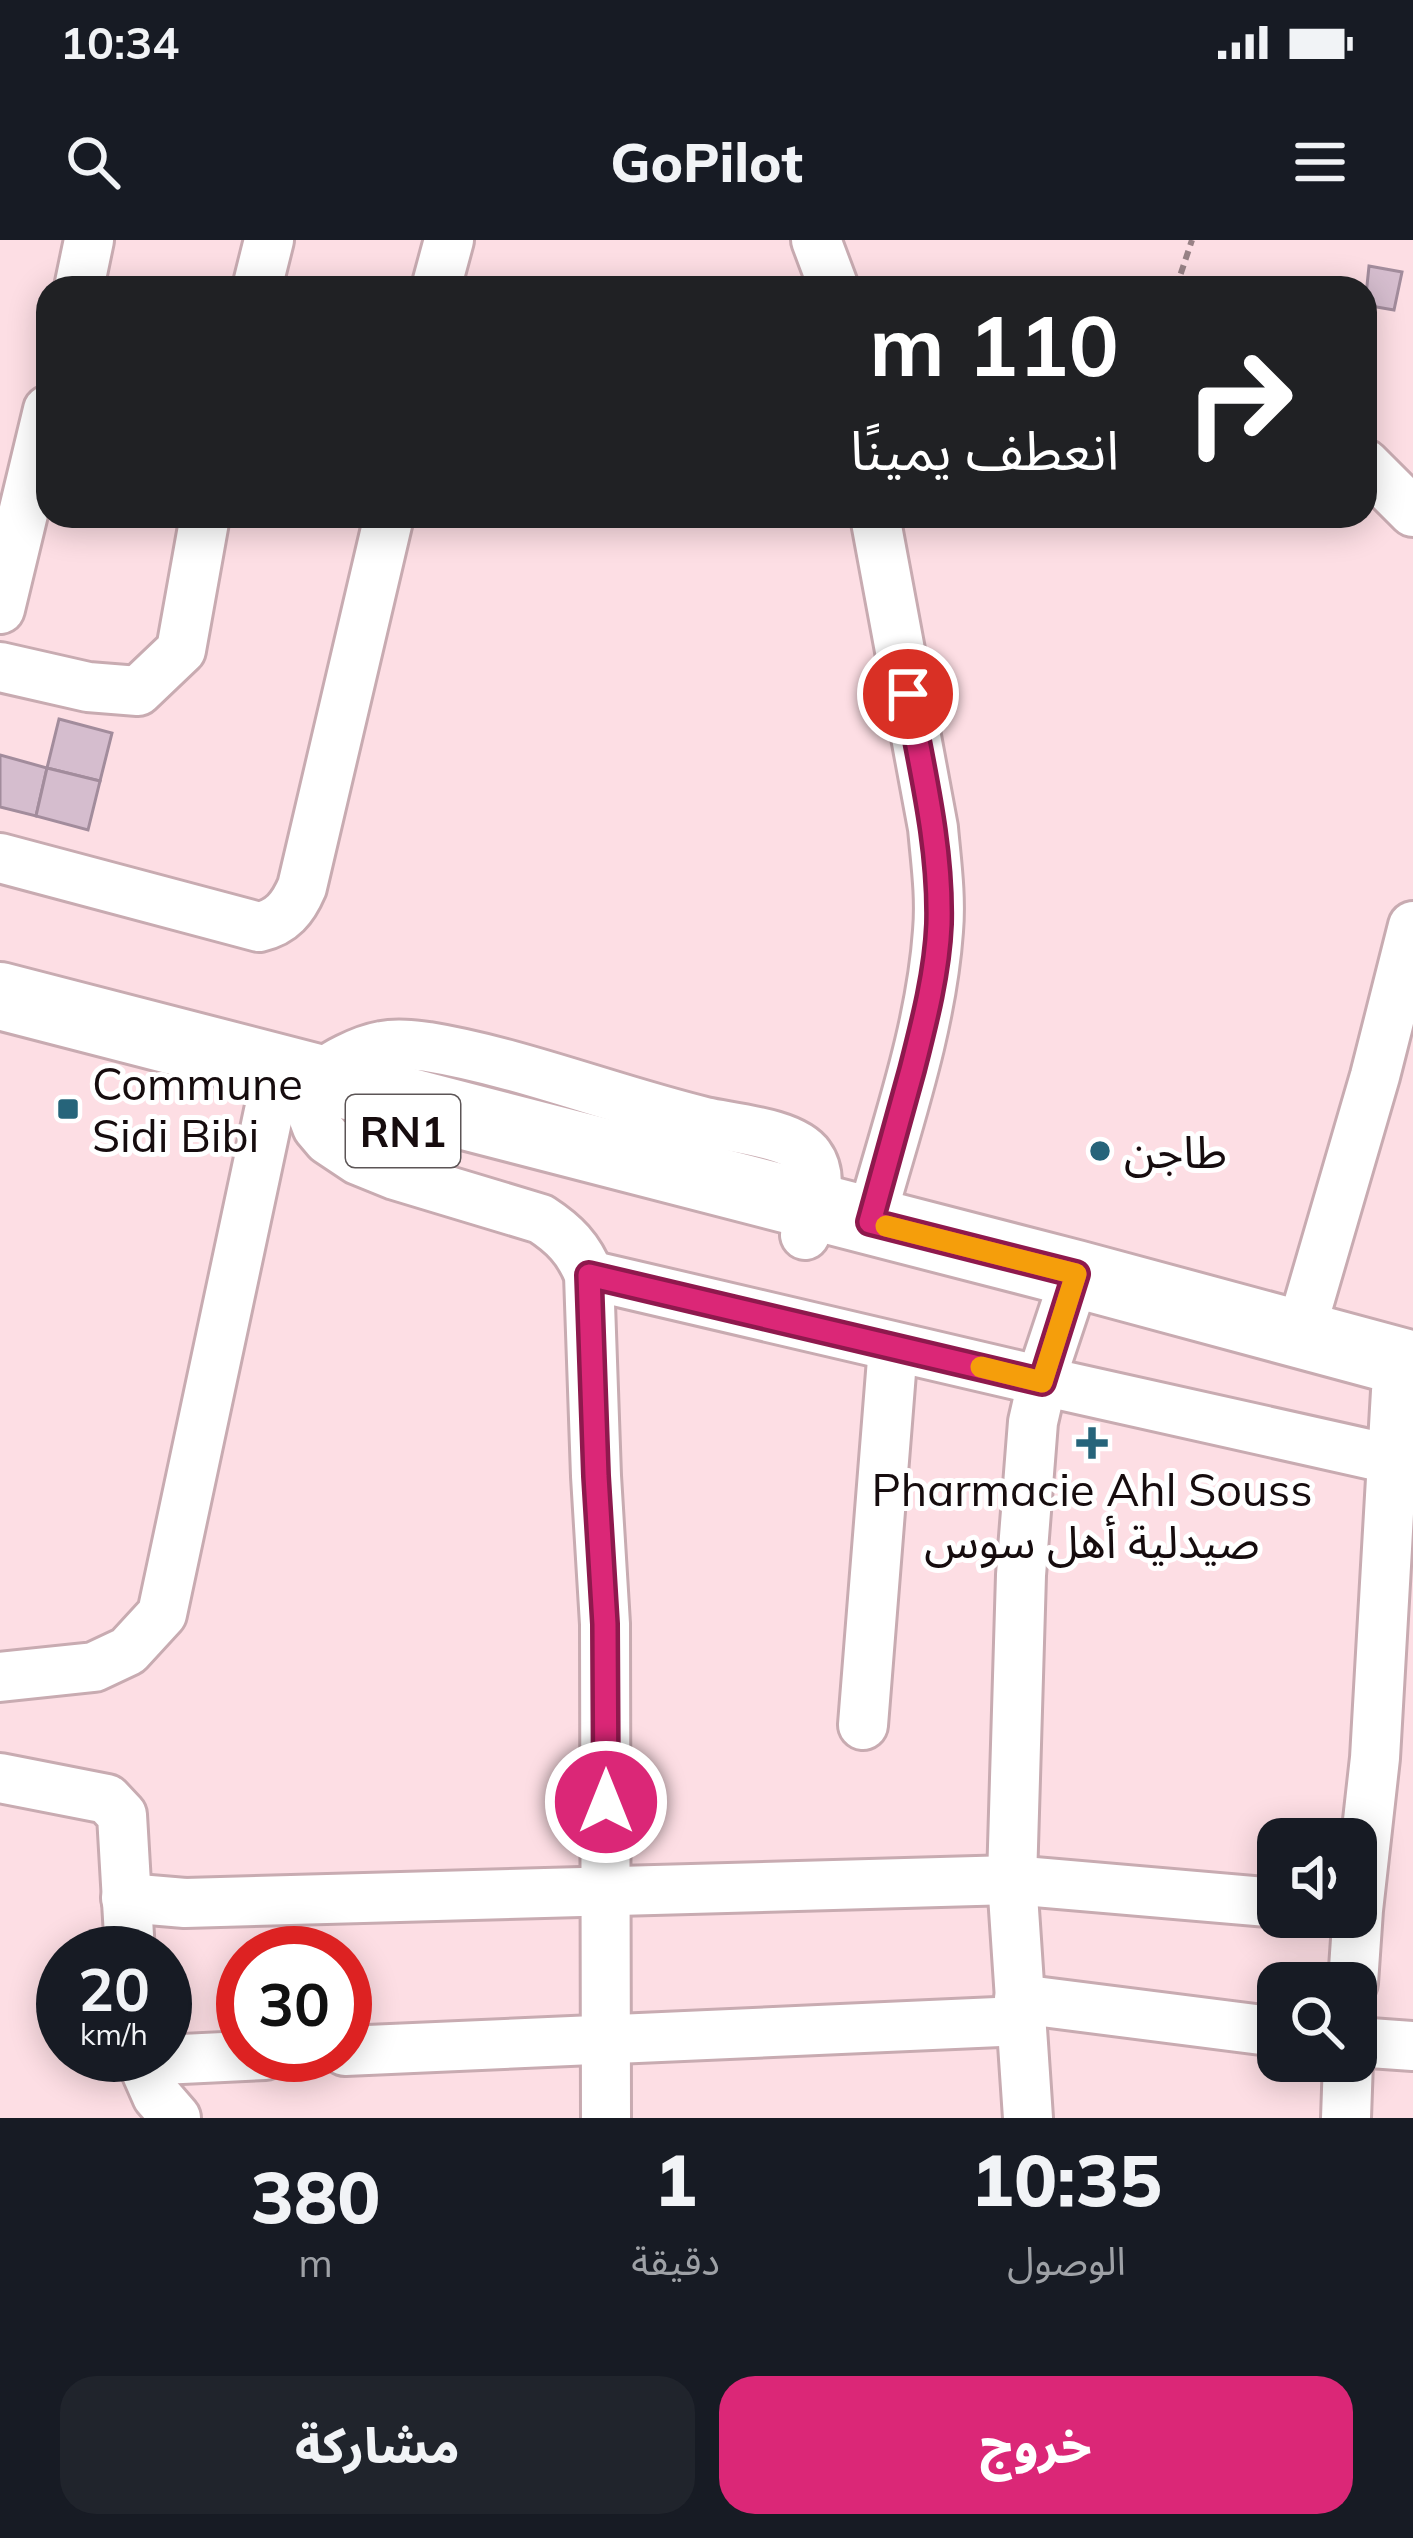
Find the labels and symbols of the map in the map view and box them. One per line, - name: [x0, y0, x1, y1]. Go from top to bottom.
- pin: [857, 643, 959, 745]
- place label: Commune Sidi Bibi: [92, 1055, 303, 1163]
- road number: RN1: [346, 1095, 460, 1167]
- marker: Commune Sidi Bibi: [55, 1096, 81, 1122]
- place label: طاجن: [1124, 1123, 1227, 1179]
- marker: طاجن: [1087, 1138, 1113, 1164]
- marker: Pharmacie Ahl Souss صيدلية أهل سوس: [1079, 1430, 1105, 1456]
- place label: Pharmacie Ahl Souss صيدلية أهل سوس: [872, 1461, 1312, 1569]
- position arrow: [543, 1739, 669, 1865]
- speed limit sign: 30: [216, 1926, 372, 2082]

